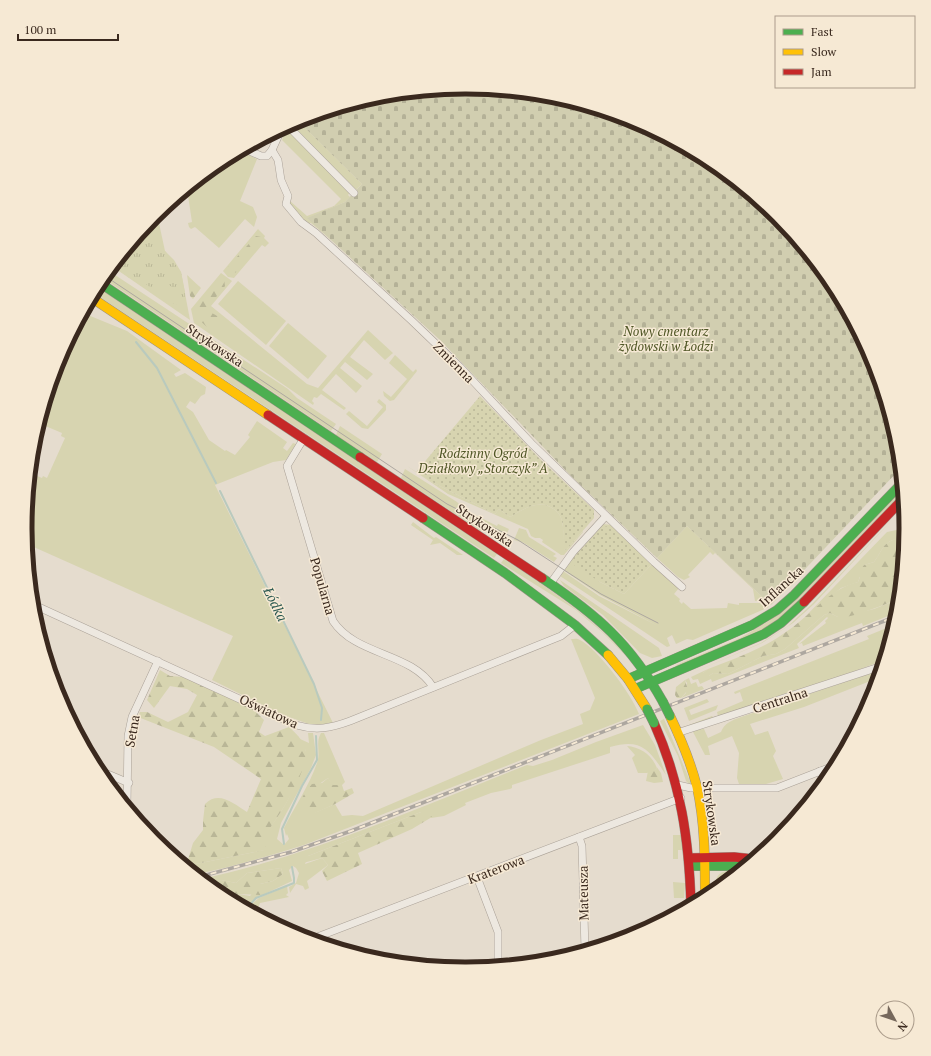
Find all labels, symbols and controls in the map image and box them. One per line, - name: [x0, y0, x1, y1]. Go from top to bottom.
- scale bar: [18, 16, 118, 42]
- legend: [775, 16, 915, 88]
- text: 100 m: [24, 22, 57, 37]
- text: Fast: [811, 24, 834, 39]
- text: Slow: [811, 44, 837, 59]
- text: Jam: [811, 64, 832, 79]
- street label: Strykowska: [183, 319, 248, 371]
- park label: Nowy cmentarz żydowski w Łodzi: [618, 322, 714, 355]
- street label: Zmienna: [429, 337, 479, 387]
- park label: Rodzinny Ogród Działkowy „Storczyk” A: [417, 444, 548, 477]
- street label: Strykowska: [453, 499, 518, 551]
- street label: Popularna: [306, 555, 340, 617]
- street label: Inflancka: [755, 561, 807, 611]
- water label: Łódka: [259, 583, 292, 624]
- street label: Centralna: [750, 683, 810, 717]
- street label: Oświatowa: [237, 690, 302, 733]
- street label: Setna: [120, 713, 144, 749]
- street label: Strykowska: [699, 779, 726, 847]
- street label: Kraterowa: [465, 850, 527, 888]
- street label: Mateusza: [574, 865, 592, 921]
- north arrow: [875, 1000, 915, 1040]
- text: N: [894, 1019, 911, 1035]

